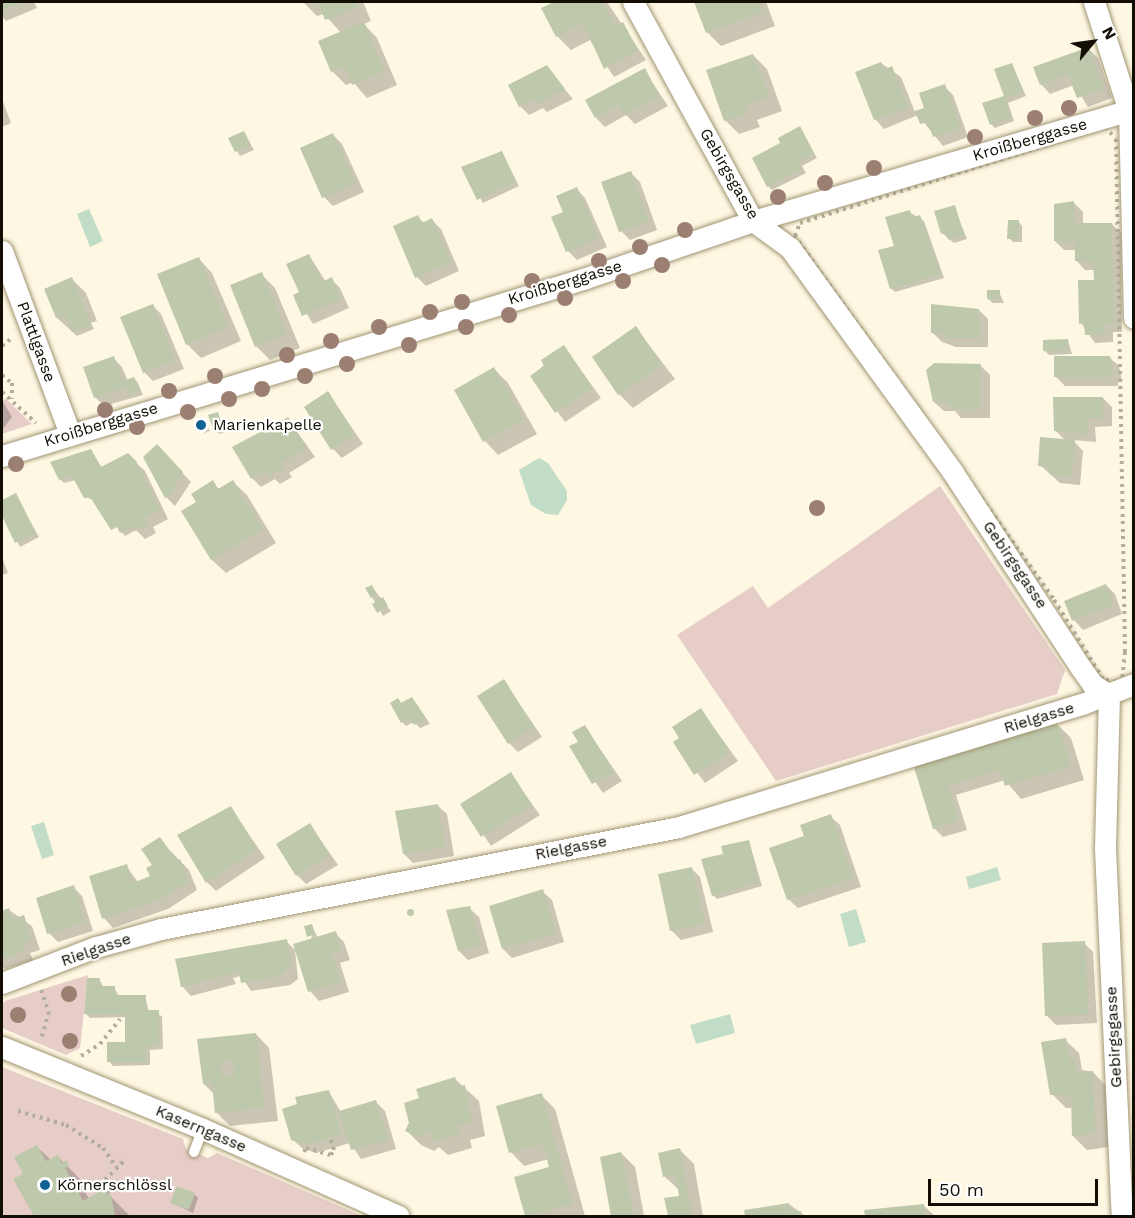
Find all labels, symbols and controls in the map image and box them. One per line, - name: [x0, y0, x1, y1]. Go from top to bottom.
- north arrow: [1063, 12, 1123, 72]
- text: N: [1098, 23, 1120, 43]
- street label: Kroißberggasse: [971, 115, 1089, 165]
- street label: Gebirgsgasse: [695, 125, 763, 223]
- street label: Kroißberggasse: [506, 257, 624, 309]
- street label: Plattlgasse: [13, 299, 59, 385]
- street label: Kroißberggasse: [42, 399, 160, 451]
- place label: Marienkapelle: [213, 415, 322, 435]
- marker: Marienkapelle: [194, 418, 208, 432]
- street label: Gebirgsgasse: [979, 517, 1051, 613]
- street label: Rielgasse: [1001, 698, 1077, 738]
- street label: Rielgasse: [534, 832, 608, 864]
- street label: Rielgasse: [59, 929, 133, 971]
- street label: Gebirgsgasse: [1102, 986, 1126, 1088]
- street label: Kaserngasse: [153, 1101, 249, 1157]
- scale bar: [931, 1167, 1100, 1205]
- place label: Körnerschlössl: [57, 1175, 172, 1195]
- marker: Körnerschlössl: [38, 1178, 52, 1192]
- text: 50 m: [939, 1179, 984, 1200]

